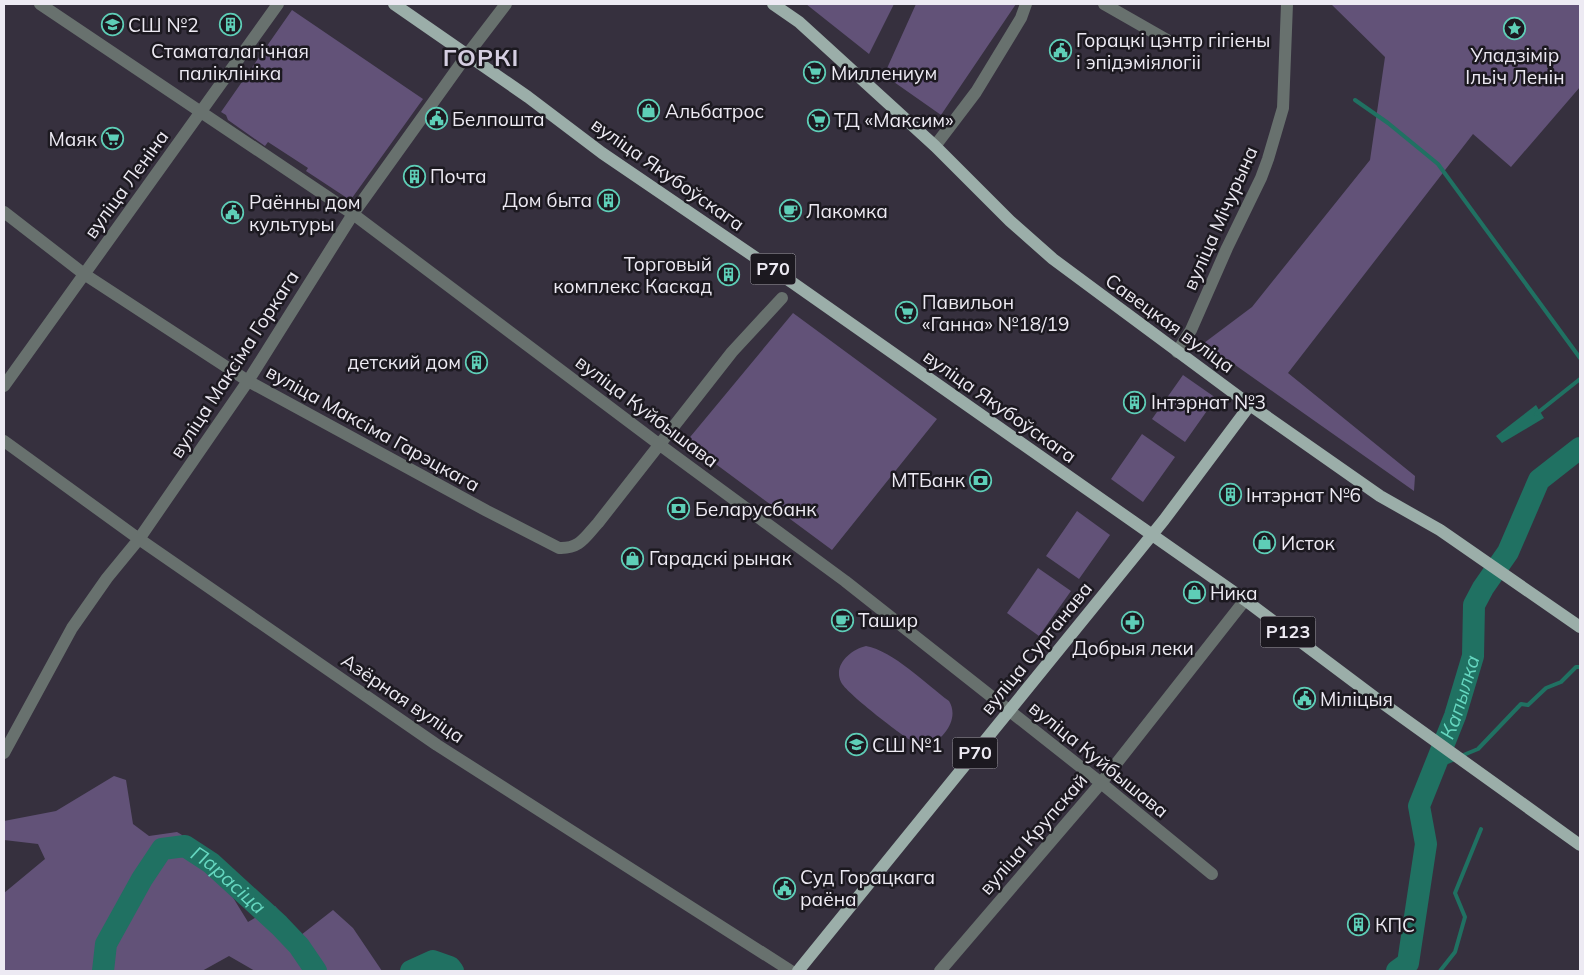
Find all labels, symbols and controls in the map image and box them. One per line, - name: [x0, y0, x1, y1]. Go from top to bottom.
- school or university icon: СШ №2: [100, 13, 124, 37]
- place label: СШ №2: [128, 13, 199, 37]
- building icon: Стаматалагічная паліклініка: [218, 13, 242, 37]
- place icon: Уладзімір Ільіч Ленін: [1503, 17, 1527, 41]
- place label: Горацкі цэнтр гігіены і эпідэміялогіі: [1076, 28, 1270, 74]
- place label: Стаматалагічная паліклініка: [151, 39, 309, 85]
- public building icon: Горацкі цэнтр гігіены і эпідэміялогіі: [1048, 39, 1072, 63]
- district label: ГОРКІ: [443, 42, 519, 72]
- place label: Уладзімір Ільіч Ленін: [1465, 43, 1565, 89]
- supermarket icon: Миллениум: [803, 61, 827, 85]
- place label: Миллениум: [831, 61, 937, 85]
- shop icon: Альбатрос: [637, 99, 661, 123]
- place label: Альбатрос: [665, 99, 764, 123]
- public building icon: Белпошта: [424, 107, 448, 131]
- place label: Белпошта: [452, 107, 545, 131]
- supermarket icon: ТД «Максим»: [806, 108, 830, 132]
- place label: ТД «Максим»: [834, 108, 954, 132]
- street label: вуліца Якубоўскага: [587, 112, 749, 236]
- street label: вуліца Леніна: [79, 125, 173, 243]
- place label: Маяк: [48, 127, 98, 151]
- supermarket icon: Маяк: [101, 127, 125, 151]
- street label: вуліца Мічурына: [1178, 142, 1262, 294]
- building icon: Почта: [402, 164, 426, 188]
- place label: Почта: [430, 164, 487, 188]
- place label: Дом быта: [503, 188, 592, 212]
- building icon: Дом быта: [596, 188, 620, 212]
- place label: Раённы дом культуры: [249, 190, 360, 236]
- cafe icon: Лакомка: [778, 199, 802, 223]
- place label: Лакомка: [806, 199, 888, 223]
- public building icon: Раённы дом культуры: [221, 201, 245, 225]
- place label: Торговый комплекс Каскад: [553, 252, 712, 298]
- road number: Р70: [750, 253, 796, 284]
- building icon: Торговый комплекс Каскад: [716, 263, 740, 287]
- street label: вуліца Максіма Горкага: [164, 266, 304, 462]
- street label: Савецкая вуліца: [1101, 268, 1239, 378]
- place label: Павильон «Ганна» №18/19: [922, 290, 1069, 336]
- supermarket icon: Павильон «Ганна» №18/19: [894, 301, 918, 325]
- street label: вуліца Якубоўскага: [919, 344, 1081, 468]
- place label: детский дом: [348, 350, 461, 374]
- building icon: детский дом: [465, 350, 489, 374]
- street label: вуліца Куйбышава: [571, 350, 723, 472]
- street label: вуліца Максіма Гарэцкага: [262, 359, 484, 497]
- building icon: Інтэрнат №3: [1123, 390, 1147, 414]
- place label: Інтэрнат №3: [1151, 390, 1266, 414]
- place label: МТБанк: [891, 468, 966, 492]
- bank icon: МТБанк: [969, 468, 993, 492]
- building icon: Інтэрнат №6: [1218, 483, 1242, 507]
- place label: Інтэрнат №6: [1246, 483, 1361, 507]
- bank icon: Беларусбанк: [667, 497, 691, 521]
- place label: Беларусбанк: [695, 497, 817, 521]
- shop icon: Исток: [1253, 531, 1277, 555]
- place label: Исток: [1281, 531, 1335, 555]
- shop icon: Гарадскі рынак: [621, 546, 645, 570]
- place label: Гарадскі рынак: [649, 546, 792, 570]
- street label: вуліца Сурганава: [975, 577, 1097, 719]
- shop icon: Ника: [1182, 581, 1206, 605]
- place label: Ника: [1210, 581, 1258, 605]
- cafe icon: Ташир: [830, 608, 854, 632]
- place label: Ташир: [858, 608, 918, 632]
- pharmacy icon: Добрыя леки: [1121, 610, 1145, 634]
- road number: Р123: [1260, 616, 1316, 648]
- place label: Добрыя леки: [1072, 636, 1194, 660]
- street label: Азёрная вуліца: [337, 648, 469, 748]
- water label: Капылка: [1434, 652, 1485, 743]
- public building icon: Міліцыя: [1292, 687, 1316, 711]
- place label: Міліцыя: [1320, 687, 1393, 711]
- street label: вуліца Куйбышава: [1024, 695, 1174, 823]
- school or university icon: СШ №1: [844, 733, 868, 757]
- place label: СШ №1: [872, 733, 943, 757]
- road number: Р70: [952, 738, 998, 768]
- street label: вуліца Крупскай: [974, 769, 1092, 899]
- water label: Парасіца: [186, 840, 271, 919]
- place label: Суд Горацкага раёна: [800, 865, 935, 911]
- public building icon: Суд Горацкага раёна: [772, 876, 796, 900]
- building icon: КПС: [1347, 913, 1371, 937]
- place label: КПС: [1375, 913, 1415, 937]

